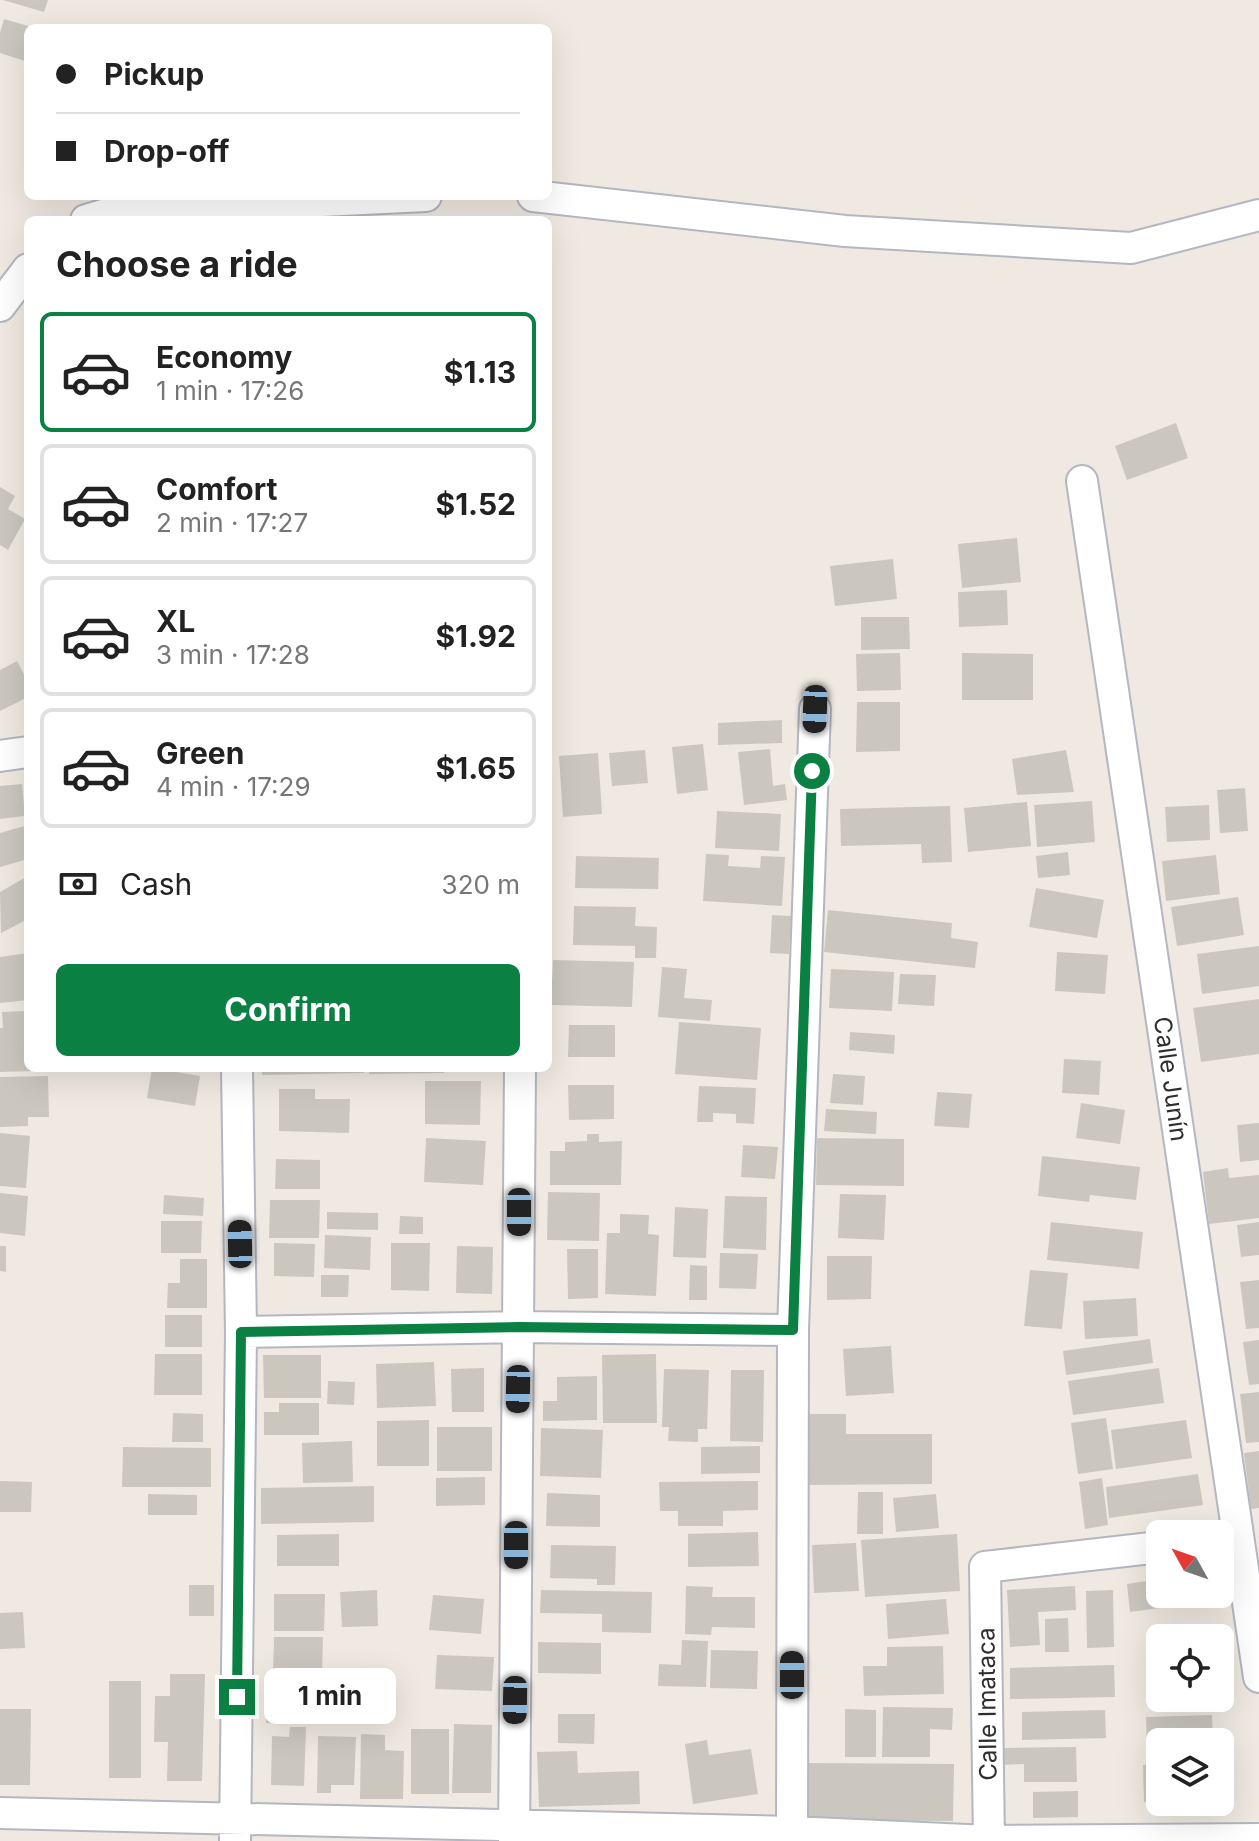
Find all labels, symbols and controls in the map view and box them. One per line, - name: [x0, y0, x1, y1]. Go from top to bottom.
- text: Pickup: [104, 56, 204, 92]
- text: Drop-off: [104, 133, 230, 169]
- text: Choose a ride: [56, 242, 298, 286]
- icon: car: [60, 336, 132, 408]
- text: Economy: [156, 339, 292, 375]
- text: $1.13: [444, 354, 516, 390]
- text: 1 min · 17:26: [156, 375, 304, 406]
- icon: car: [60, 468, 132, 540]
- text: Comfort: [156, 471, 277, 507]
- text: $1.52: [436, 486, 516, 522]
- text: 2 min · 17:27: [156, 507, 308, 538]
- icon: car: [60, 600, 132, 672]
- text: XL: [156, 603, 195, 639]
- text: $1.92: [435, 618, 516, 654]
- text: 3 min · 17:28: [156, 639, 310, 670]
- car: [802, 685, 828, 733]
- icon: car: [60, 732, 132, 804]
- text: Green: [156, 735, 244, 771]
- text: $1.65: [436, 750, 516, 786]
- route start: [794, 753, 830, 789]
- text: 4 min · 17:29: [156, 771, 311, 802]
- icon: cash: [56, 862, 100, 906]
- text: Cash: [120, 866, 192, 902]
- text: 320 m: [442, 869, 520, 900]
- button: Confirm: [56, 964, 520, 1056]
- street label: Calle Junín: [1148, 1015, 1194, 1143]
- car: [507, 1188, 531, 1236]
- car: [228, 1220, 252, 1268]
- car: [506, 1365, 530, 1413]
- north arrow: [1146, 1520, 1234, 1608]
- map controls: [1146, 1520, 1234, 1816]
- car: [504, 1521, 528, 1569]
- button: locate: [1146, 1624, 1234, 1712]
- street label: Calle Imataca: [971, 1627, 1003, 1781]
- car: [780, 1651, 804, 1699]
- callout: 1 min: [265, 1669, 397, 1725]
- car: [503, 1676, 527, 1724]
- route end: [219, 1679, 255, 1715]
- text: 1 min: [298, 1680, 362, 1711]
- button: layers: [1146, 1728, 1234, 1816]

